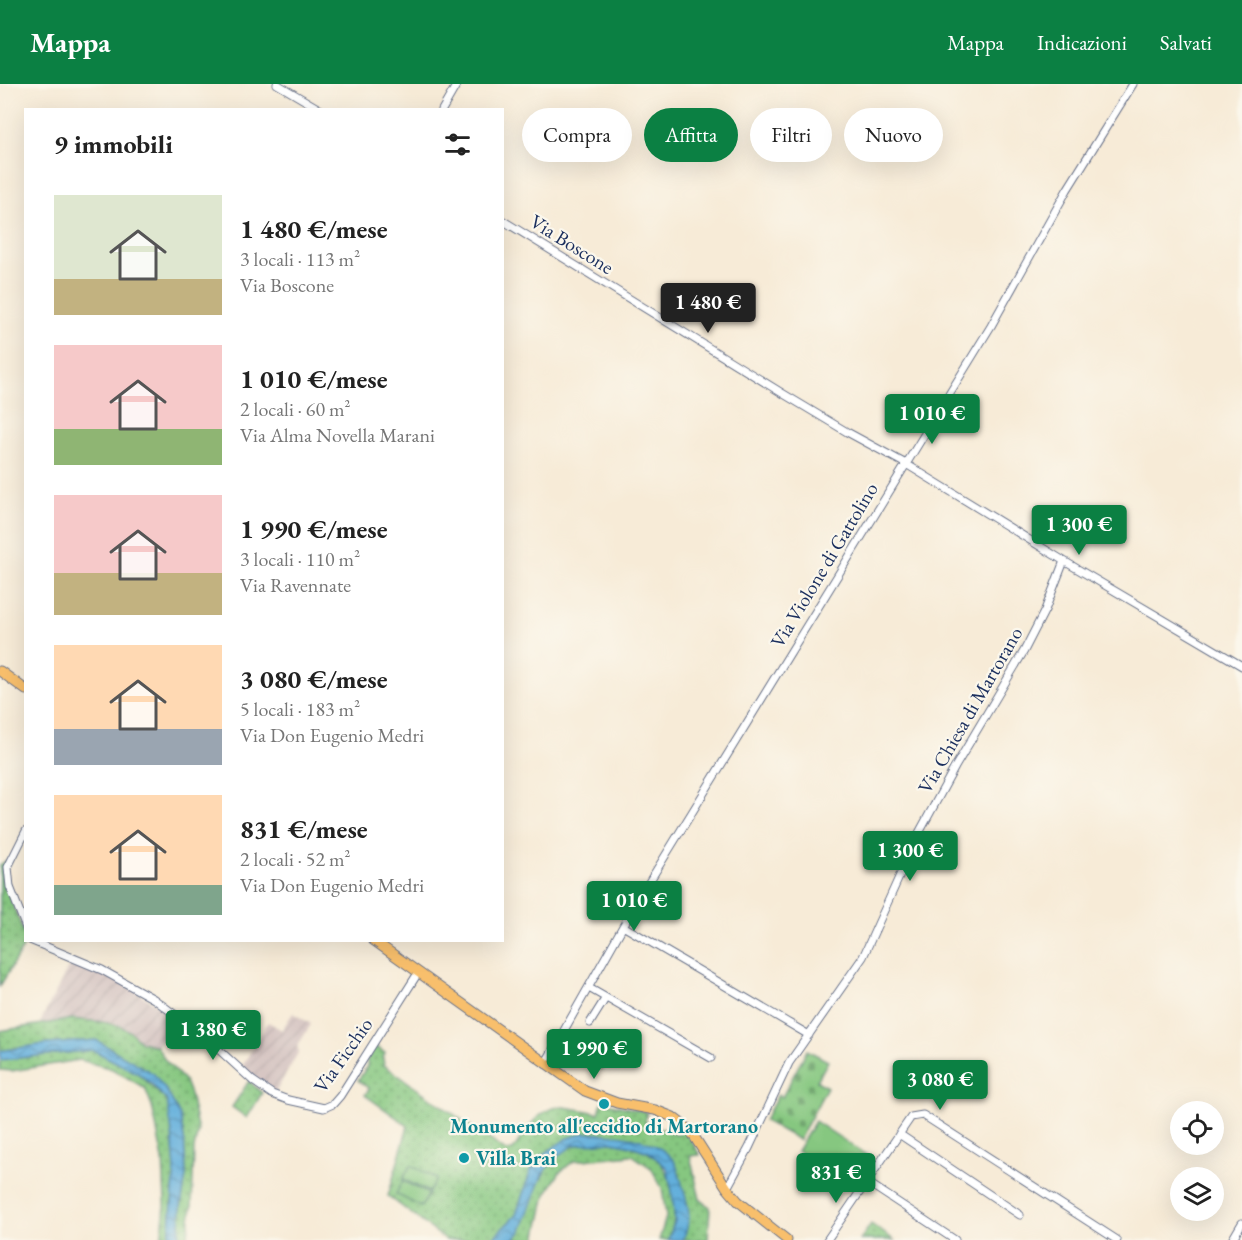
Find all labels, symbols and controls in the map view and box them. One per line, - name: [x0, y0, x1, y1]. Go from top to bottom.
- text: Mappa: [30, 24, 110, 60]
- text: Mappa: [947, 29, 1004, 56]
- text: Indicazioni: [1037, 29, 1127, 56]
- text: Salvati: [1160, 29, 1212, 56]
- chip: Compra: [522, 108, 632, 162]
- chip: Affitta: [644, 108, 738, 162]
- chip: Filtri: [750, 108, 832, 162]
- chip: Nuovo: [844, 108, 943, 162]
- text: 9 immobili: [54, 127, 173, 161]
- icon: filters: [441, 128, 474, 161]
- street label: Via Boscone: [525, 208, 619, 280]
- text: 1 480 €/mese: [240, 212, 388, 246]
- icon: home: [102, 219, 174, 291]
- text: 3 locali · 113 m²: [240, 246, 360, 272]
- text: Via Boscone: [240, 272, 334, 298]
- pin: 1 480 €: [653, 283, 763, 334]
- text: 1 480 €: [675, 289, 741, 315]
- text: 1 010 €/mese: [240, 362, 388, 396]
- icon: home: [102, 369, 174, 441]
- pin: 1 010 €: [877, 394, 987, 445]
- text: 2 locali · 60 m²: [240, 396, 351, 422]
- text: 1 010 €: [899, 400, 965, 426]
- text: Via Alma Novella Marani: [240, 422, 435, 448]
- street label: Via Violone di Gattolino: [764, 477, 884, 652]
- pin: 1 300 €: [1024, 505, 1134, 556]
- text: 1 300 €: [1046, 511, 1112, 537]
- text: 1 990 €/mese: [240, 512, 388, 546]
- icon: home: [102, 519, 174, 591]
- text: 3 locali · 110 m²: [240, 546, 360, 572]
- text: Via Ravennate: [240, 572, 351, 598]
- street label: Via Chiesa di Martorano: [912, 622, 1028, 798]
- text: 3 080 €/mese: [240, 662, 388, 696]
- icon: home: [102, 669, 174, 741]
- text: 5 locali · 183 m²: [240, 696, 360, 722]
- text: Via Don Eugenio Medri: [240, 722, 424, 748]
- text: 831 €/mese: [240, 812, 368, 846]
- icon: home: [102, 819, 174, 891]
- pin: 1 300 €: [855, 831, 965, 882]
- text: 1 300 €: [877, 837, 943, 863]
- text: 2 locali · 52 m²: [240, 846, 351, 872]
- text: Via Don Eugenio Medri: [240, 872, 424, 898]
- pin: 1 010 €: [579, 881, 689, 932]
- text: 1 010 €: [601, 887, 667, 913]
- pin: 1 380 €: [158, 1010, 268, 1061]
- street label: Via Ficchio: [308, 1012, 378, 1098]
- text: 1 380 €: [180, 1016, 246, 1042]
- pin: 1 990 €: [539, 1029, 649, 1080]
- text: 1 990 €: [561, 1035, 627, 1061]
- pin: 3 080 €: [885, 1060, 995, 1111]
- text: 3 080 €: [907, 1066, 973, 1092]
- marker: Monumento all'eccidio di Martorano: [597, 1097, 611, 1111]
- map controls: [1170, 1101, 1224, 1221]
- button: locate: [1170, 1101, 1224, 1155]
- place label: Monumento all'eccidio di Martorano: [450, 1113, 758, 1139]
- place label: Villa Brai: [476, 1145, 556, 1171]
- marker: Villa Brai: [457, 1151, 471, 1165]
- pin: 831 €: [794, 1153, 878, 1204]
- text: 831 €: [810, 1159, 862, 1185]
- button: layers: [1170, 1167, 1224, 1221]

